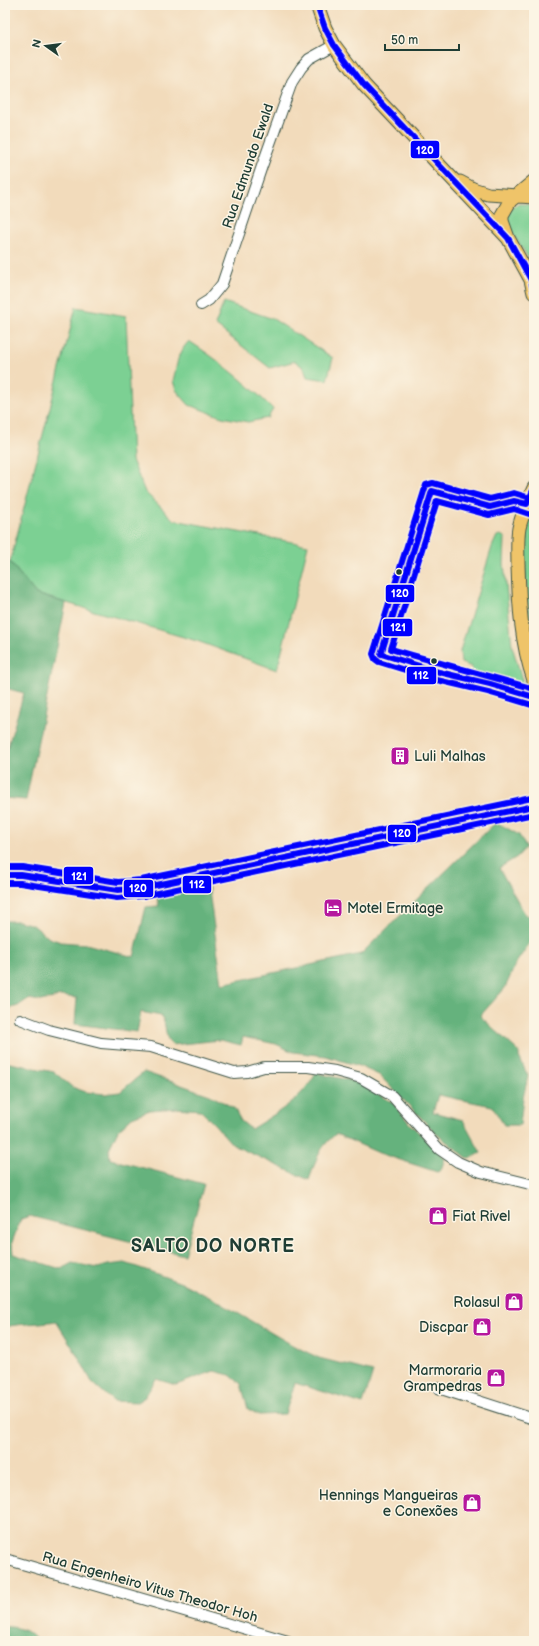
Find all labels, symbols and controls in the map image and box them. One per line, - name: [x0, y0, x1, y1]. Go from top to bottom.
- north arrow: [26, 26, 66, 66]
- scale bar: [385, 26, 459, 52]
- text: 50 m: [391, 33, 418, 48]
- text: N: [29, 38, 44, 49]
- street label: Rua Edmundo Ewald: [219, 101, 277, 231]
- line badge: 120: [410, 140, 440, 159]
- text: 120: [416, 144, 434, 157]
- unlabelled marker: [394, 567, 404, 577]
- line badge: 120: [385, 584, 415, 603]
- text: 120: [391, 587, 409, 600]
- line badge: 121: [382, 618, 413, 637]
- text: 121: [390, 621, 406, 634]
- unlabelled marker: [429, 656, 439, 666]
- line badge: 112: [406, 666, 437, 685]
- text: 112: [413, 669, 429, 682]
- building icon: Luli Malhas: [389, 745, 411, 767]
- place label: Luli Malhas: [414, 748, 486, 765]
- line badge: 120: [387, 824, 417, 843]
- text: 120: [393, 827, 411, 840]
- line badge: 121: [63, 866, 94, 885]
- text: 121: [71, 870, 87, 883]
- line badge: 112: [182, 875, 212, 894]
- text: 112: [189, 878, 205, 891]
- line badge: 120: [123, 879, 154, 898]
- text: 120: [129, 882, 147, 895]
- hotel icon: Motel Ermitage: [322, 897, 344, 919]
- place label: Motel Ermitage: [347, 900, 443, 917]
- shop icon: Fiat Rivel: [427, 1205, 449, 1227]
- place label: Fiat Rivel: [452, 1208, 510, 1225]
- district label: SALTO DO NORTE: [131, 1236, 295, 1257]
- shop icon: Rolasul: [503, 1291, 525, 1313]
- place label: Rolasul: [453, 1294, 500, 1311]
- shop icon: Discpar: [471, 1316, 493, 1338]
- place label: Discpar: [419, 1319, 469, 1336]
- place label: Marmoraria Grampedras: [403, 1362, 482, 1395]
- shop icon: Marmoraria Grampedras: [485, 1367, 507, 1389]
- place label: Hennings Mangueiras e Conexões: [319, 1487, 458, 1520]
- shop icon: Hennings Mangueiras e Conexões: [461, 1492, 483, 1514]
- street label: Rua Engenheiro Vitus Theodor Hoh: [40, 1548, 260, 1626]

